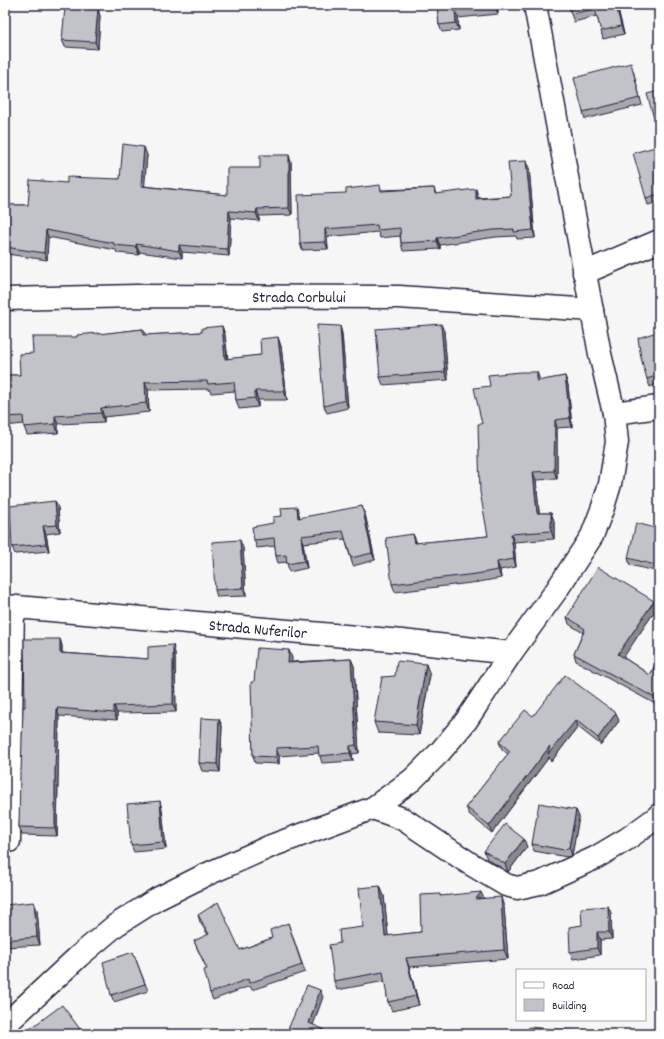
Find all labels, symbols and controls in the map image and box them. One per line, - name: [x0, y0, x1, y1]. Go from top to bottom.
- street label: Strada Corbului: [252, 287, 346, 310]
- street label: Strada Nuferilor: [208, 615, 308, 646]
- legend: [516, 969, 646, 1021]
- text: Road: [552, 978, 574, 995]
- text: Building: [552, 998, 587, 1015]

